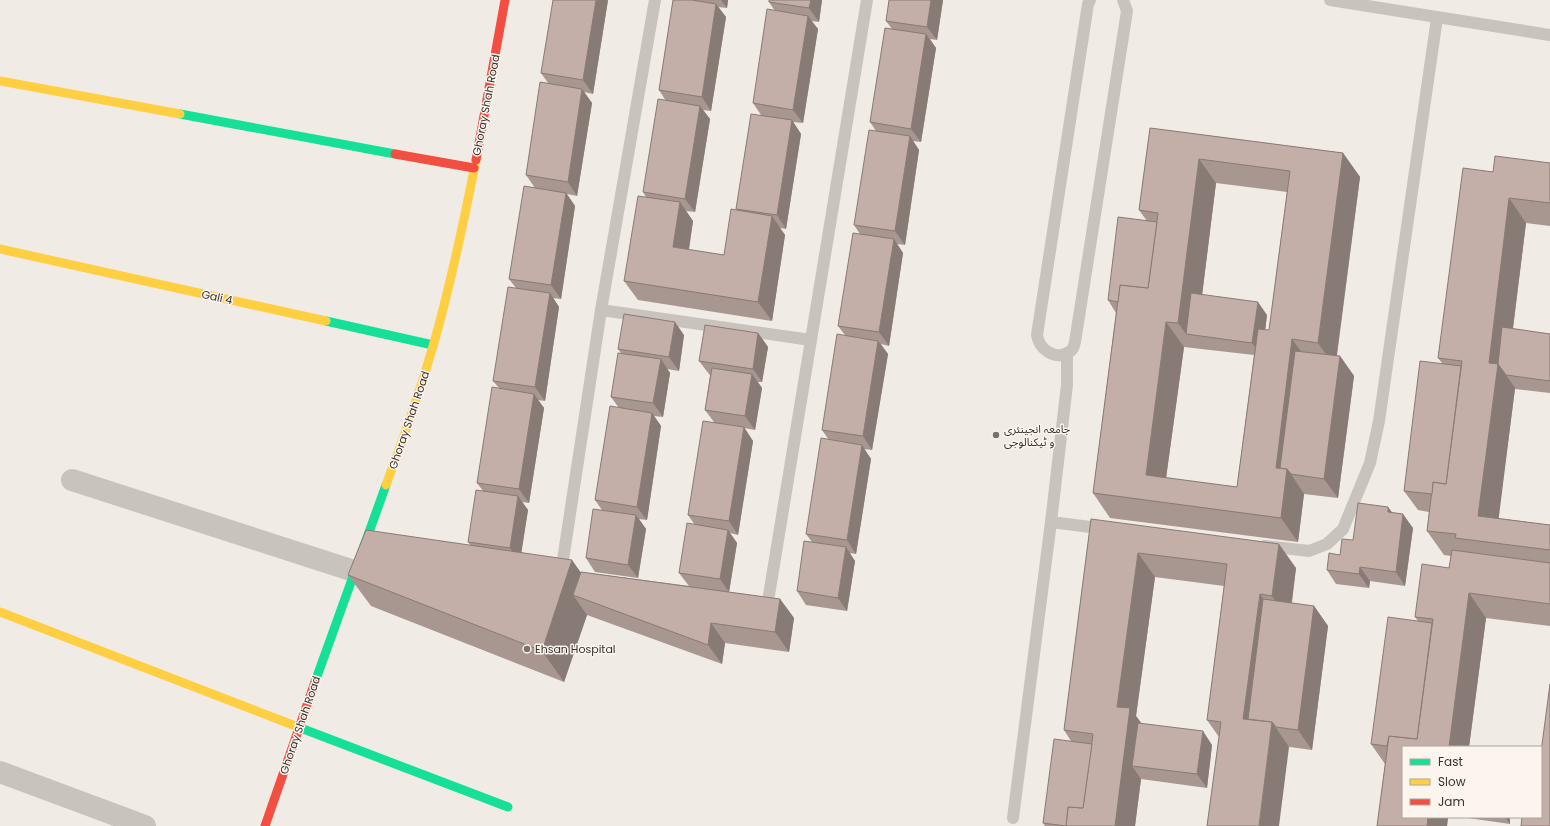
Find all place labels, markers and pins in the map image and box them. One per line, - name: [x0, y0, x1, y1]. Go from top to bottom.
- place label: جامعہ انجینئری و ٹیکنالوجی: [1004, 421, 1071, 450]
- marker: جامعہ انجینئری و ٹیکنالوجی: [991, 430, 1001, 440]
- place label: Ehsan Hospital: [535, 641, 616, 657]
- marker: Ehsan Hospital: [522, 644, 532, 654]

